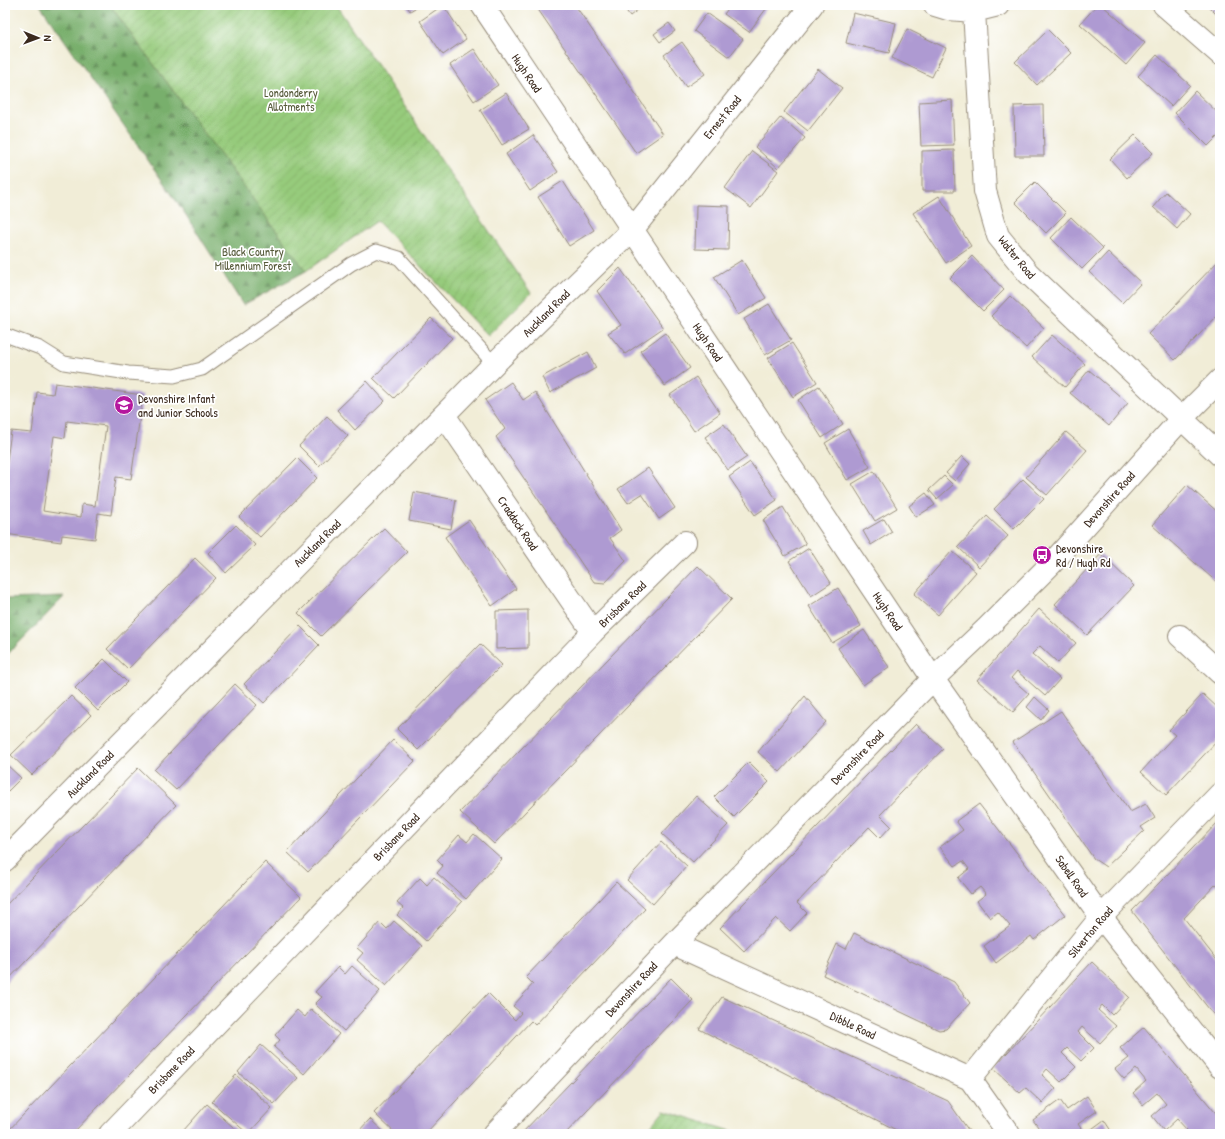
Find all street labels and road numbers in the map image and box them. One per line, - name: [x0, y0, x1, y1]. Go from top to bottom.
- street label: Hugh Road: [508, 50, 546, 96]
- street label: Ernest Road: [699, 91, 745, 142]
- street label: Walter Road: [994, 232, 1040, 283]
- street label: Auckland Road: [519, 285, 574, 340]
- street label: Hugh Road: [689, 319, 727, 365]
- street label: Devonshire Road: [1079, 467, 1139, 531]
- street label: Craddock Road: [494, 492, 543, 554]
- street label: Auckland Road: [290, 515, 345, 570]
- street label: Brisbane Road: [594, 577, 650, 631]
- street label: Hugh Road: [869, 588, 907, 634]
- street label: Devonshire Road: [827, 726, 888, 788]
- street label: Auckland Road: [63, 746, 118, 801]
- street label: Brisbane Road: [369, 809, 423, 865]
- street label: Sabell Road: [1051, 852, 1093, 901]
- street label: Silverton Road: [1063, 902, 1117, 961]
- street label: Devonshire Road: [601, 957, 661, 1020]
- street label: Dibble Road: [827, 1007, 879, 1043]
- street label: Brisbane Road: [144, 1042, 198, 1098]

